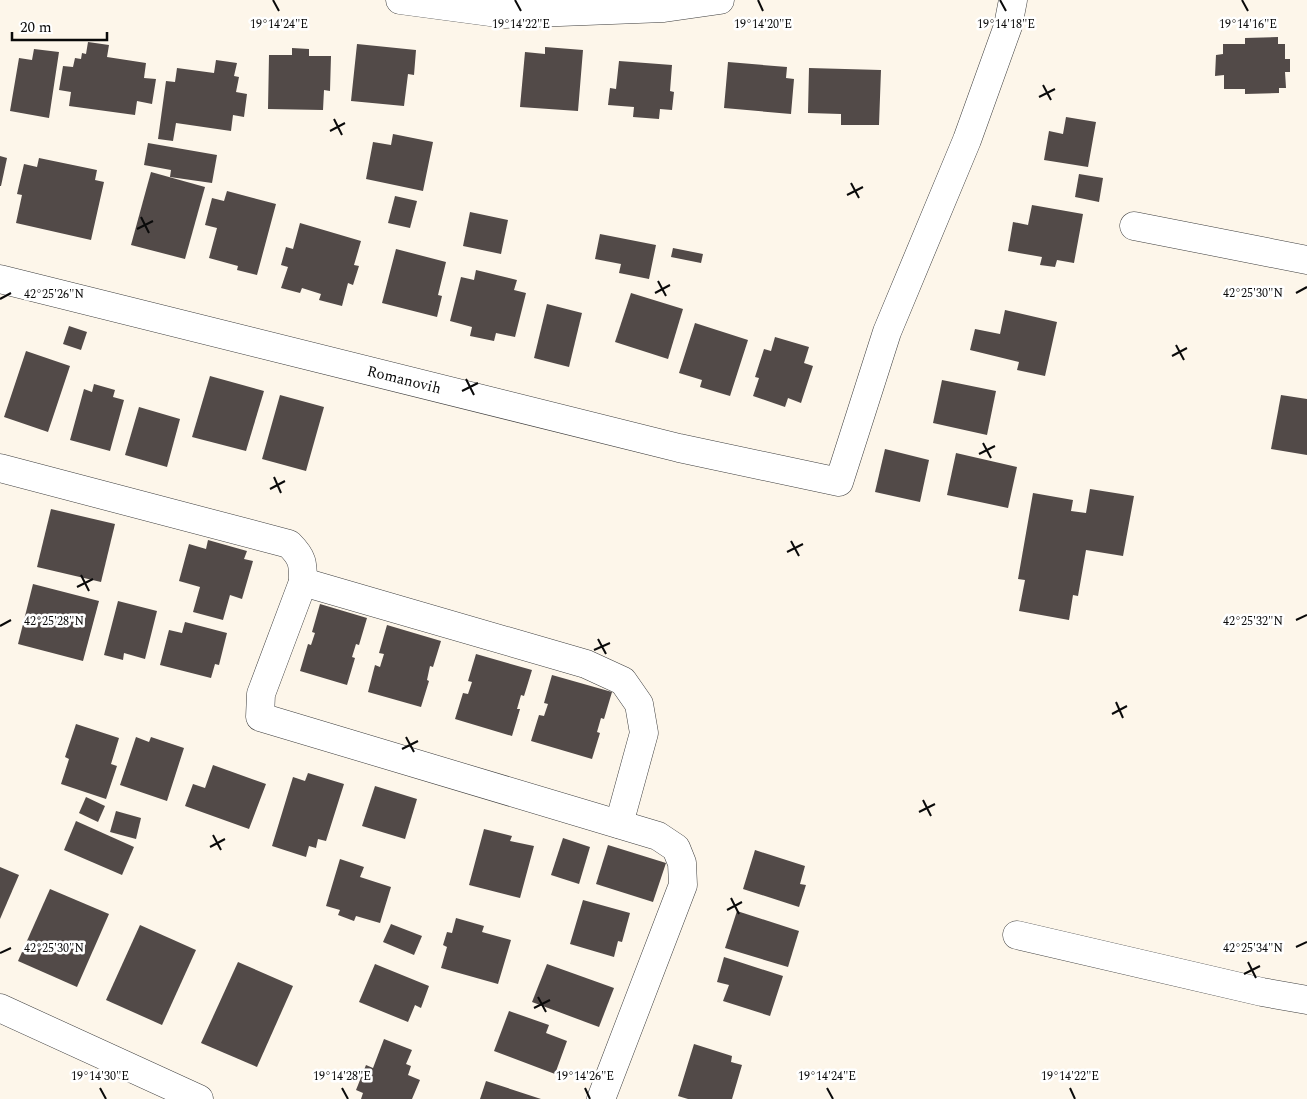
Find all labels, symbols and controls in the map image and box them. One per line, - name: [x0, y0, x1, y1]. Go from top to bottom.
- scale bar: [12, 10, 108, 42]
- text: 19°14'24"E: [250, 15, 308, 34]
- text: 19°14'22"E: [492, 15, 550, 34]
- text: 19°14'20"E: [734, 15, 792, 34]
- text: 19°14'18"E: [977, 15, 1035, 34]
- text: 19°14'16"E: [1219, 15, 1277, 34]
- text: 20 m: [20, 16, 52, 39]
- text: 42°25'30"N: [1223, 284, 1283, 303]
- text: 42°25'26"N: [24, 285, 84, 304]
- street label: Romanovih: [365, 360, 444, 400]
- text: 42°25'28"N: [24, 612, 84, 631]
- text: 42°25'32"N: [1223, 612, 1283, 631]
- text: 42°25'30"N: [24, 939, 84, 958]
- text: 42°25'34"N: [1223, 939, 1283, 958]
- text: 19°14'30"E: [71, 1067, 129, 1086]
- text: 19°14'28"E: [313, 1067, 371, 1086]
- text: 19°14'26"E: [556, 1067, 614, 1086]
- text: 19°14'24"E: [798, 1067, 856, 1086]
- text: 19°14'22"E: [1041, 1067, 1099, 1086]

